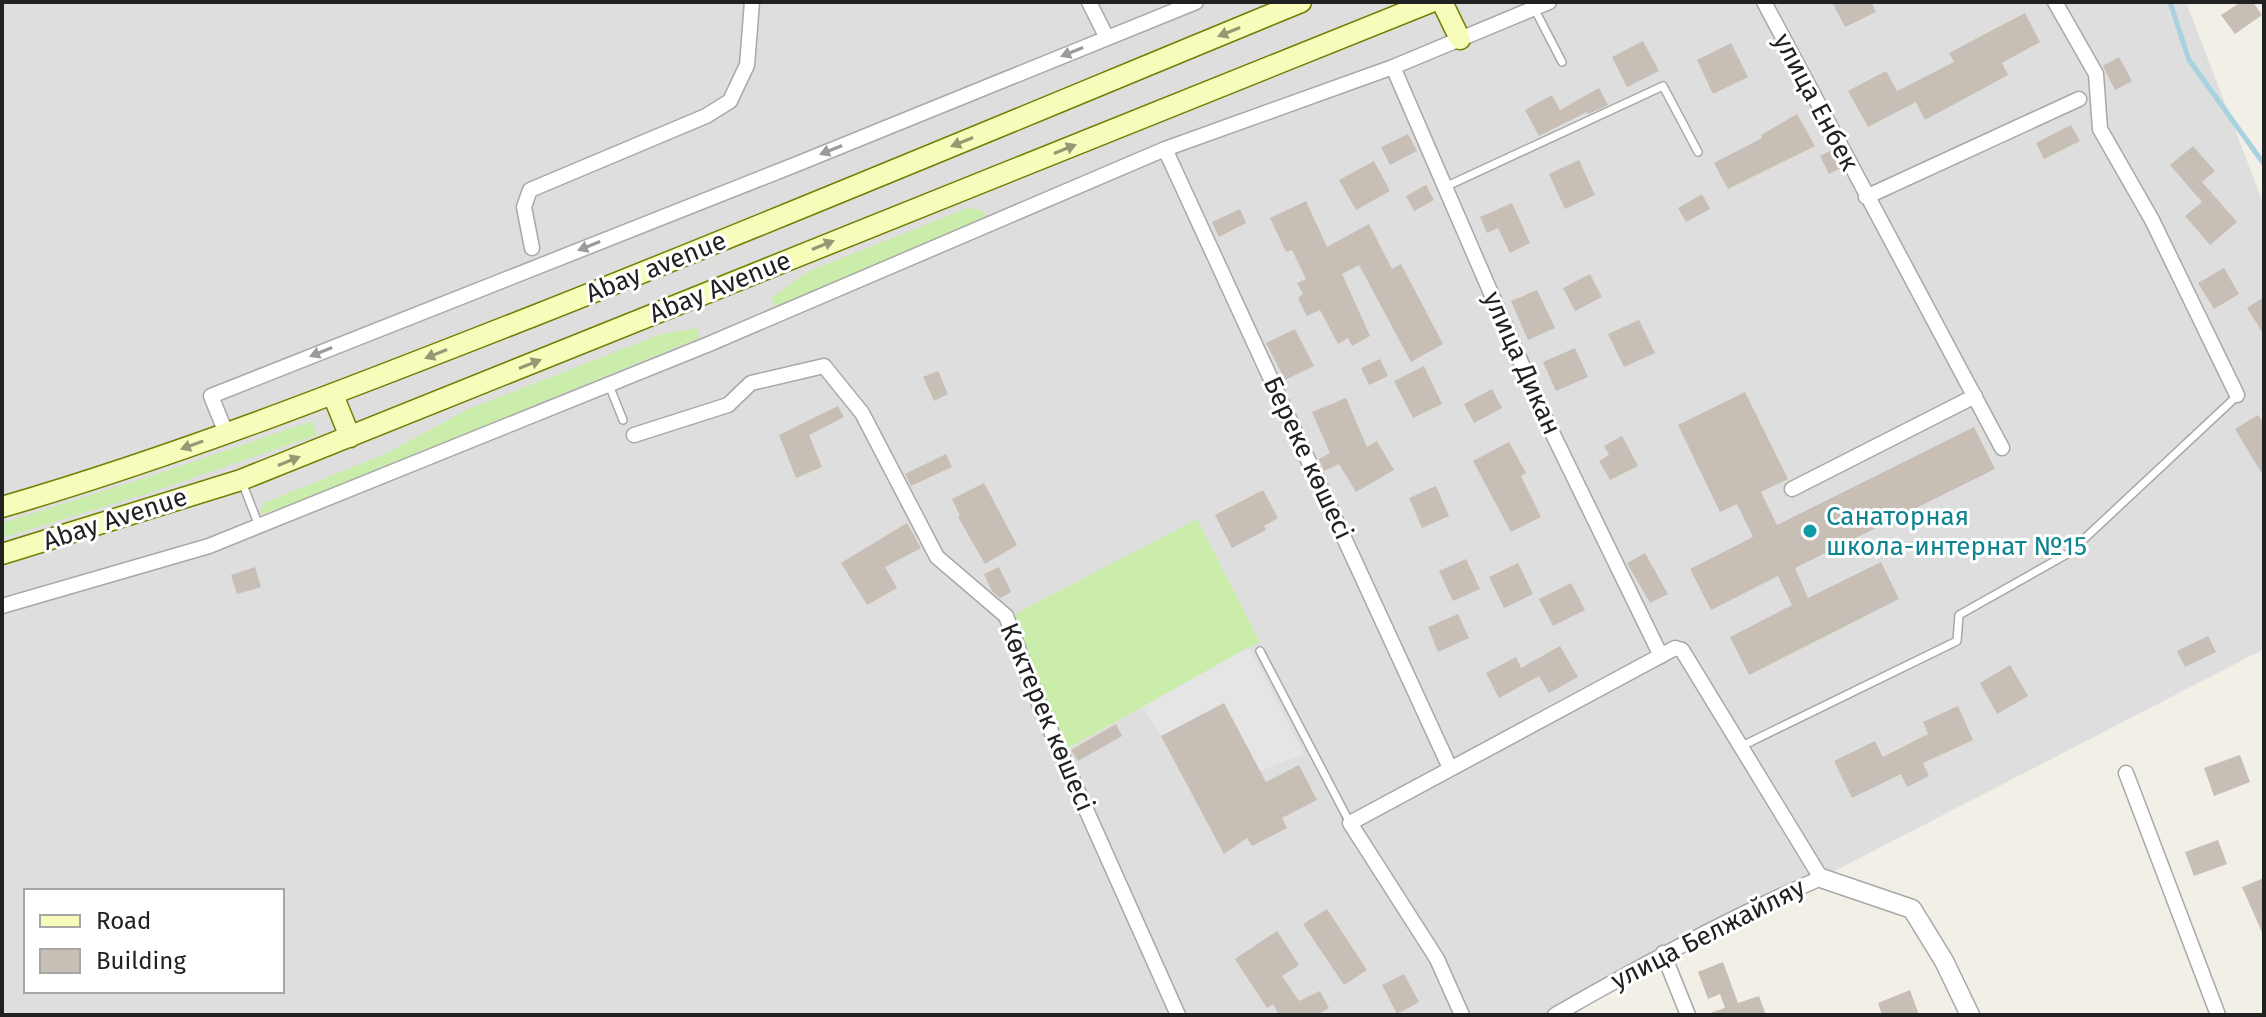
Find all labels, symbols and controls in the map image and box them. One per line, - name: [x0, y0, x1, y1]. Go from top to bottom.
- one-way arrow: [1217, 25, 1241, 38]
- street label: улица Енбек: [1767, 28, 1865, 176]
- one-way arrow: [1060, 46, 1084, 59]
- one-way arrow: [950, 136, 974, 149]
- one-way arrow: [1053, 142, 1077, 155]
- one-way arrow: [819, 144, 843, 157]
- street label: Abay avenue: [581, 225, 731, 309]
- one-way arrow: [811, 239, 835, 252]
- one-way arrow: [577, 240, 601, 253]
- street label: Abay Avenue: [645, 245, 795, 329]
- street label: улица Дикан: [1477, 287, 1567, 439]
- one-way arrow: [309, 346, 333, 359]
- one-way arrow: [424, 348, 448, 361]
- one-way arrow: [518, 357, 542, 370]
- street label: Береке көшесі: [1257, 372, 1359, 544]
- one-way arrow: [180, 439, 204, 452]
- one-way arrow: [277, 454, 301, 467]
- street label: Abay Avenue: [39, 481, 191, 557]
- place label: Санаторная школа-интернат №15: [1826, 501, 2087, 562]
- marker: Санаторная школа-интернат №15: [1801, 522, 1819, 540]
- street label: Көктерек көшесі: [993, 618, 1101, 816]
- street label: улица Белжайляу: [1606, 872, 1810, 996]
- legend: [24, 889, 284, 993]
- text: Road: [96, 907, 151, 935]
- text: Building: [96, 947, 186, 975]

